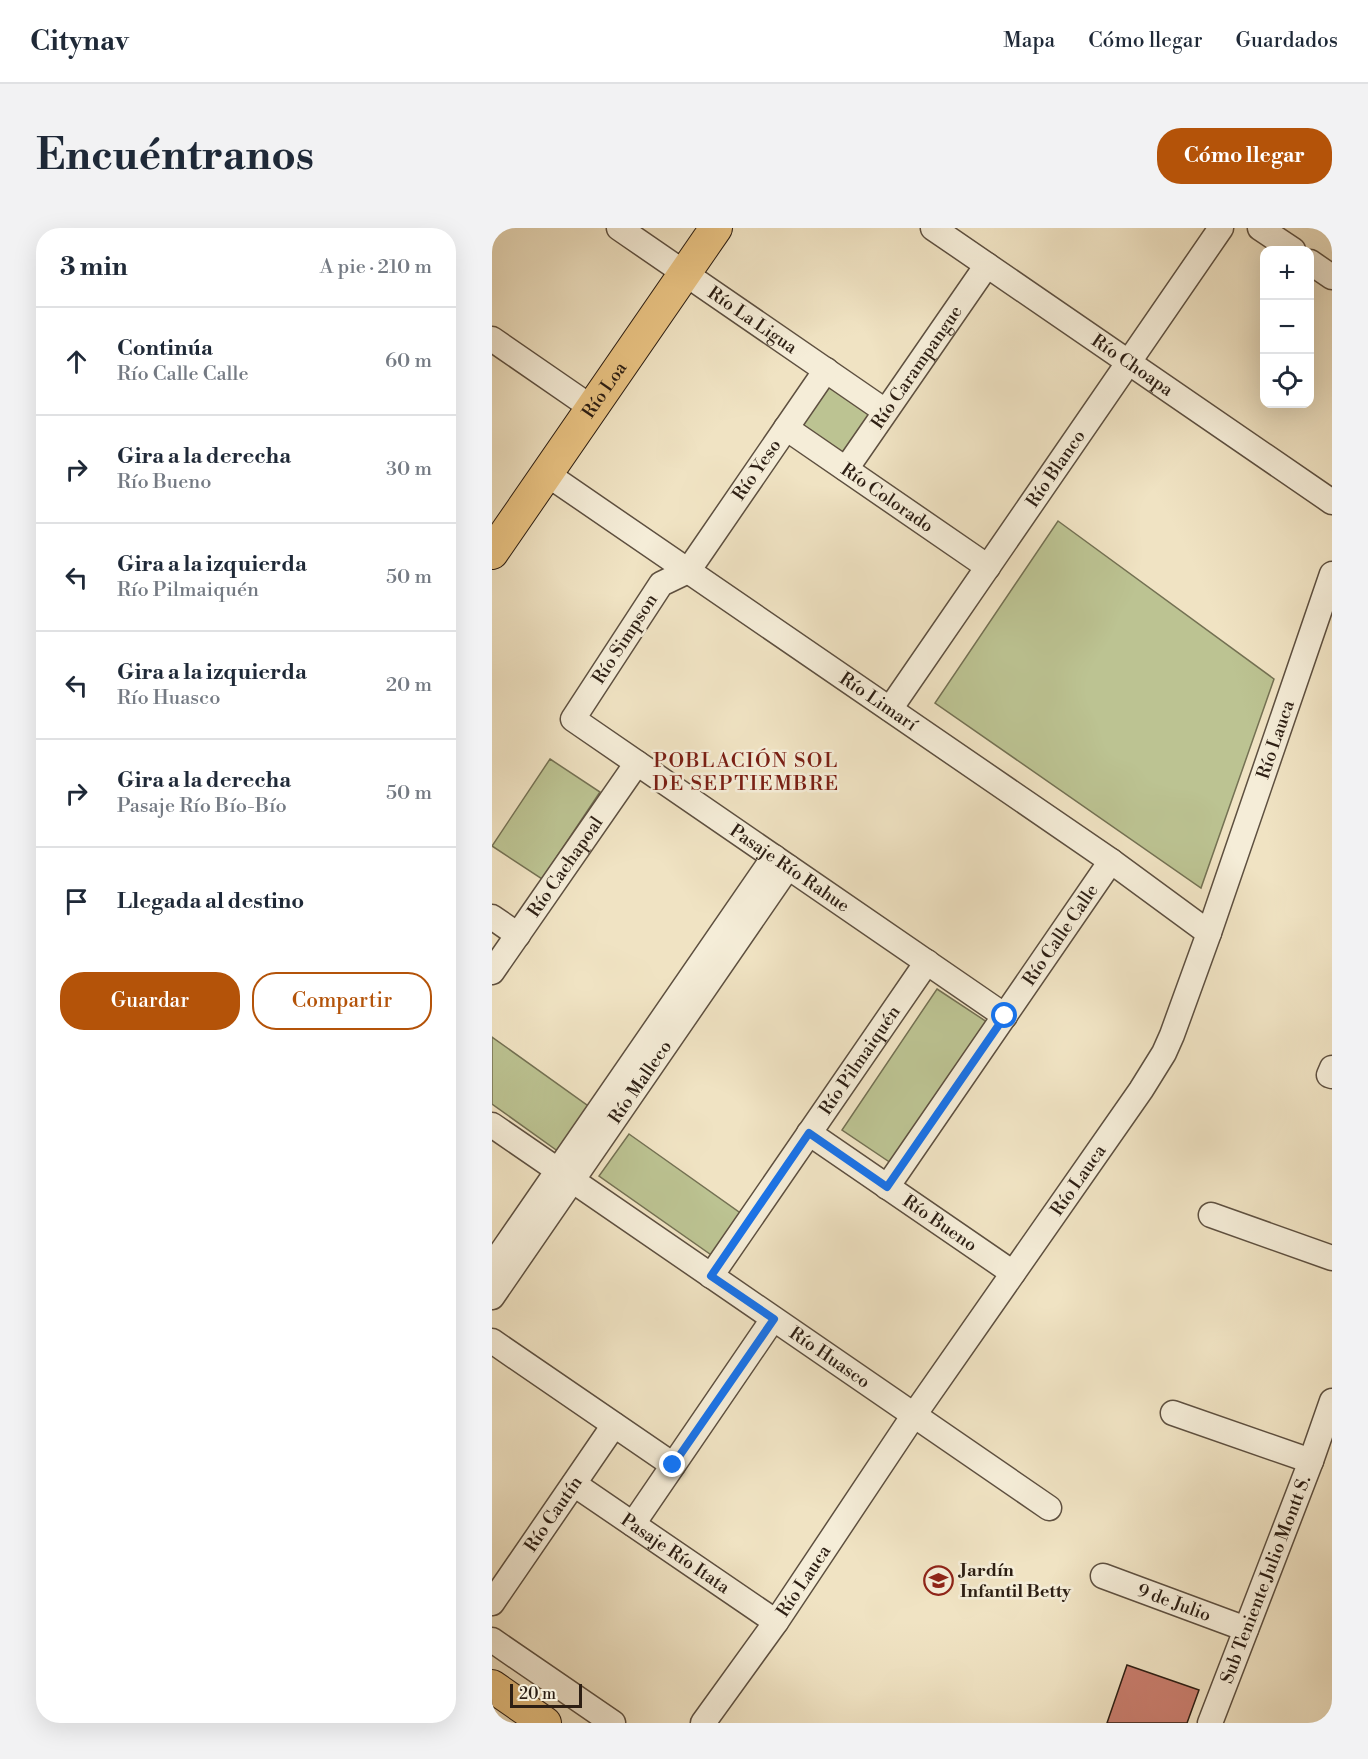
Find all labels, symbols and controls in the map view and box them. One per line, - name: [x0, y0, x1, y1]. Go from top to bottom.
- text: Citynav: [30, 24, 129, 59]
- text: Mapa: [1003, 28, 1055, 54]
- text: Cómo llegar: [1088, 28, 1203, 54]
- text: Guardados: [1236, 28, 1338, 54]
- button: Cómo llegar: [1157, 128, 1332, 184]
- text: Encuéntranos: [36, 130, 314, 183]
- map controls: [1260, 246, 1314, 408]
- button: +: [1260, 246, 1314, 300]
- text: 3 min: [60, 251, 128, 283]
- text: A pie · 210 m: [320, 255, 432, 280]
- street label: Río La Ligua: [703, 281, 802, 359]
- button: −: [1260, 300, 1314, 354]
- street label: Río Carampangue: [866, 301, 967, 433]
- street label: Río Choapa: [1087, 329, 1179, 402]
- text: Continúa: [117, 335, 213, 362]
- icon: ahead: [60, 345, 93, 378]
- text: 60 m: [385, 349, 432, 374]
- button: locate: [1260, 354, 1314, 408]
- street label: Río Loa: [577, 357, 632, 423]
- text: Río Calle Calle: [117, 362, 249, 387]
- street label: Río Blanco: [1021, 425, 1090, 512]
- street label: Río Yeso: [728, 435, 786, 505]
- text: Gira a la derecha: [117, 443, 291, 470]
- icon: right: [60, 453, 93, 486]
- text: 30 m: [386, 457, 432, 482]
- street label: Río Colorado: [837, 458, 938, 538]
- text: Río Bueno: [117, 470, 212, 495]
- text: Gira a la izquierda: [117, 551, 307, 578]
- icon: left: [60, 561, 93, 594]
- text: 50 m: [386, 565, 432, 590]
- text: Río Pilmaiquén: [117, 578, 259, 603]
- street label: Río Simpson: [587, 589, 663, 689]
- text: Gira a la izquierda: [117, 659, 307, 686]
- street label: Río Limarí: [835, 667, 923, 737]
- icon: left: [60, 669, 93, 702]
- text: 20 m: [386, 673, 432, 698]
- text: Río Huasco: [117, 686, 220, 711]
- street label: Río Lauca: [1251, 696, 1300, 782]
- district label: POBLACIÓN SOL DE SEPTIEMBRE: [652, 748, 840, 797]
- text: Gira a la derecha: [117, 767, 291, 794]
- icon: right: [60, 777, 93, 810]
- text: 50 m: [386, 781, 432, 806]
- text: Pasaje Río Bío-Bío: [117, 794, 287, 819]
- street label: Río Cachapoal: [522, 811, 608, 922]
- street label: Pasaje Río Rahue: [725, 819, 854, 917]
- street label: Río Calle Calle: [1017, 879, 1103, 990]
- icon: arrive: [60, 885, 93, 918]
- text: Llegada al destino: [117, 888, 304, 915]
- button: Guardar: [60, 972, 240, 1030]
- button: Compartir: [252, 972, 432, 1030]
- street label: Río Pilmaiquén: [814, 1001, 905, 1119]
- route start: [991, 1002, 1017, 1028]
- street label: Río Malleco: [603, 1036, 677, 1128]
- street label: Río Lauca: [1045, 1139, 1111, 1220]
- street label: Río Bueno: [898, 1189, 982, 1257]
- street label: Río Huasco: [785, 1321, 875, 1393]
- route end: [659, 1451, 685, 1477]
- street label: Río Cautín: [519, 1471, 587, 1556]
- street label: Sub Teniente Julio Montt S.: [1215, 1472, 1316, 1687]
- street label: Pasaje Río Itata: [617, 1508, 735, 1599]
- street label: Río Lauca: [771, 1540, 836, 1621]
- place label: Jardín Infantil Betty: [957, 1559, 1072, 1603]
- school or university icon: Jardín Infantil Betty: [923, 1564, 955, 1596]
- street label: 9 de Julio: [1134, 1578, 1214, 1627]
- scale bar: [510, 1681, 582, 1708]
- text: 20 m: [519, 1684, 556, 1704]

